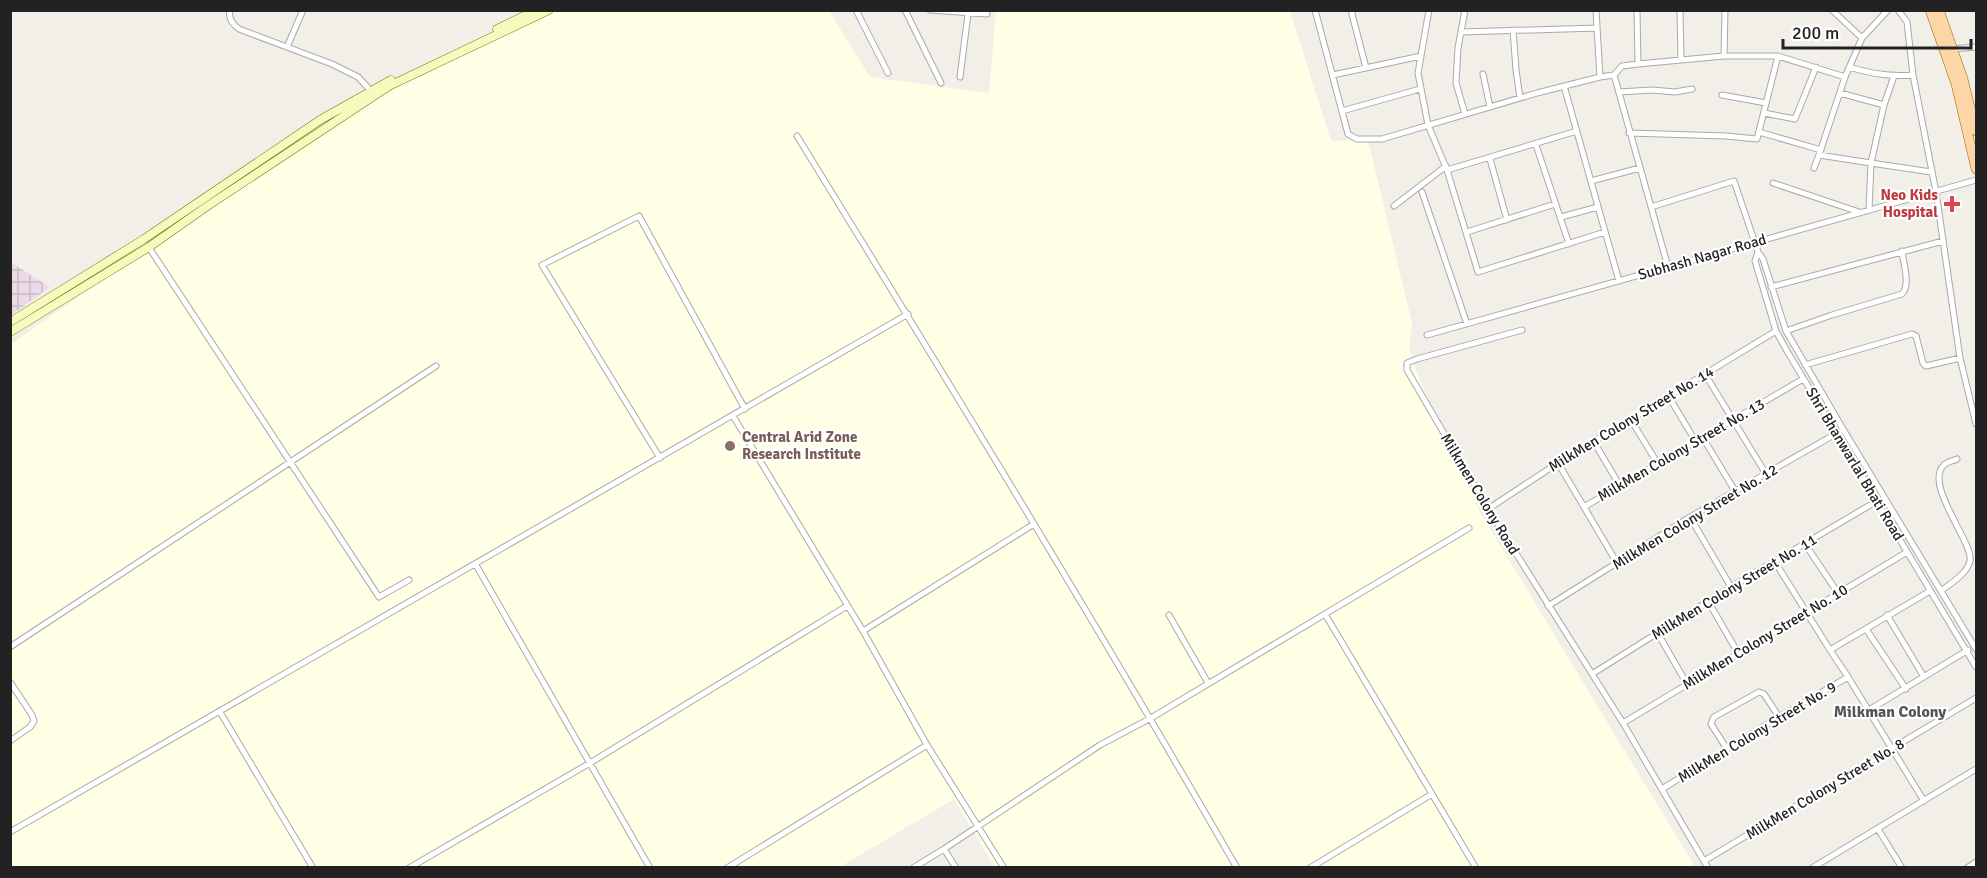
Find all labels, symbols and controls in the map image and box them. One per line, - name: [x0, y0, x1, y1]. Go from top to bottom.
- scale bar: [1783, 12, 1970, 50]
- text: 200 m: [1792, 22, 1839, 44]
- place label: Neo Kids Hospital: [1880, 186, 1938, 221]
- marker: Neo Kids Hospital: [1943, 195, 1961, 213]
- street label: Subhash Nagar Road: [1636, 230, 1768, 284]
- street label: MilkMen Colony Street No. 14: [1545, 362, 1717, 476]
- street label: Shri Bhanwarlal Bhati Road: [1802, 384, 1908, 544]
- street label: MilkMen Colony Street No. 13: [1594, 395, 1768, 505]
- place label: Central Arid Zone Research Institute: [742, 428, 861, 463]
- street label: Milkmen Colony Road: [1437, 430, 1523, 558]
- marker: Central Arid Zone Research Institute: [723, 439, 737, 453]
- street label: MilkMen Colony Street No. 12: [1609, 460, 1781, 574]
- street label: MilkMen Colony Street No. 11: [1648, 530, 1820, 644]
- street label: MilkMen Colony Street No. 10: [1679, 580, 1851, 694]
- street label: MilkMen Colony Street No. 9: [1674, 677, 1840, 787]
- district label: Milkman Colony: [1834, 702, 1946, 722]
- street label: MilkMen Colony Street No. 8: [1742, 734, 1908, 844]

